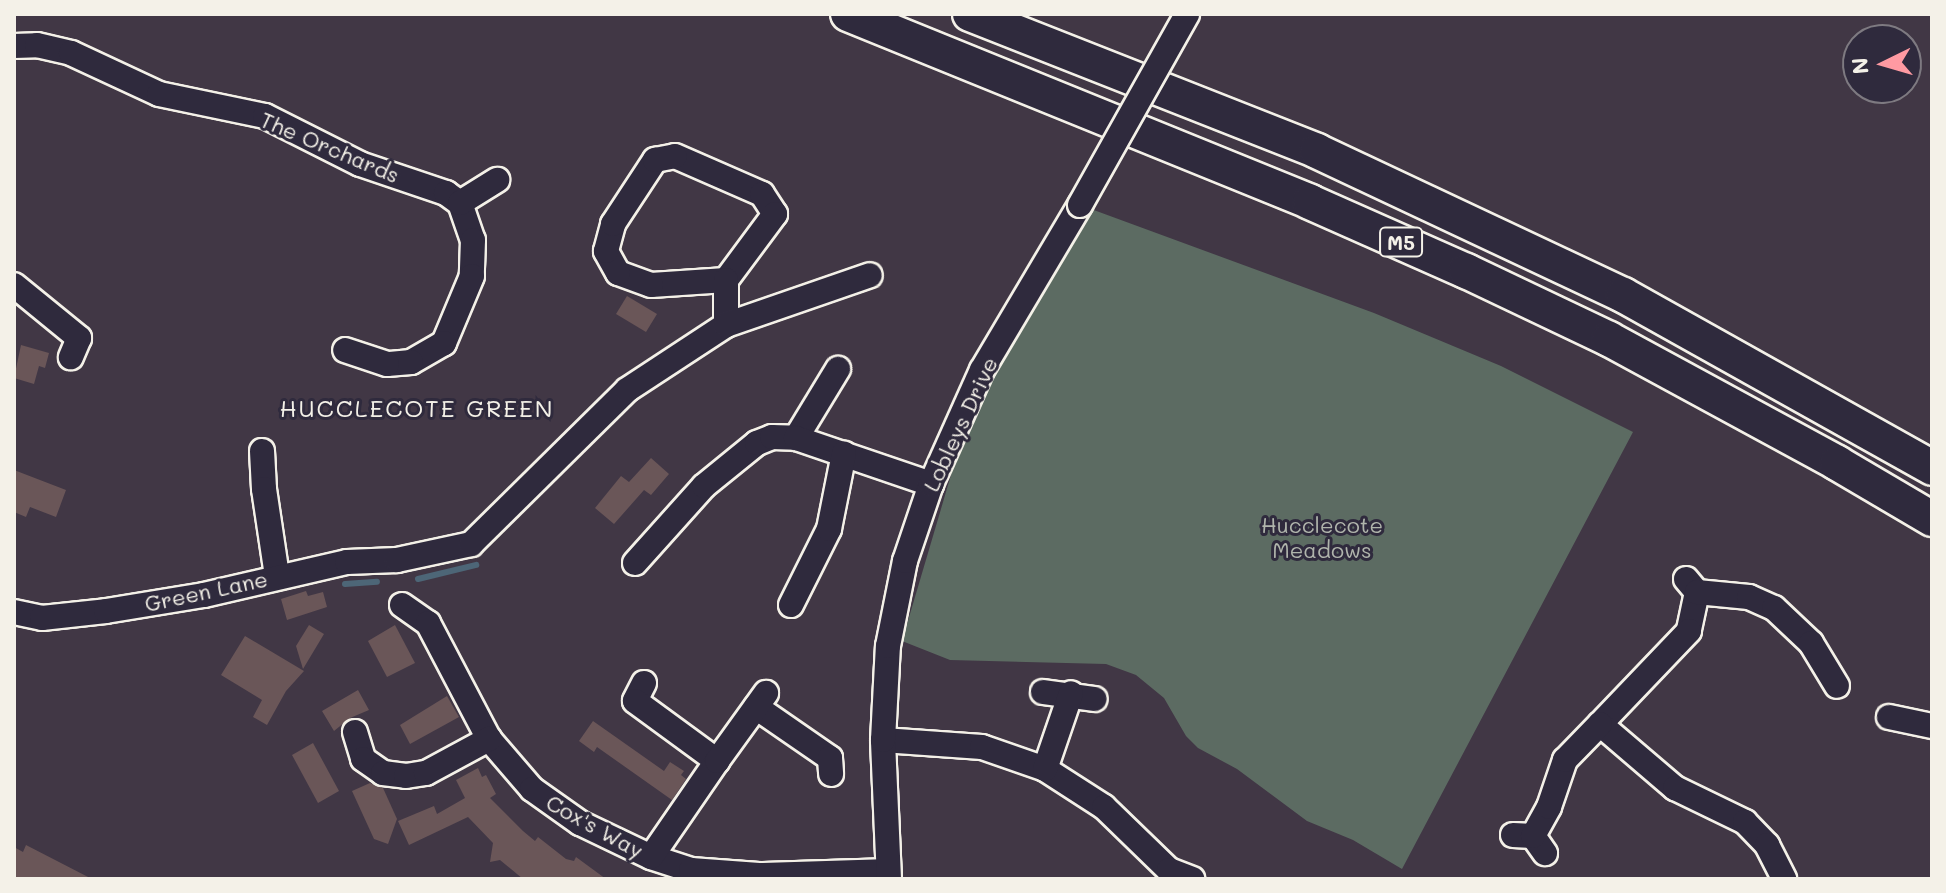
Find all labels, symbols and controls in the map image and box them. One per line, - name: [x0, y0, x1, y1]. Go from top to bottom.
- north arrow: [1842, 24, 1922, 104]
- text: N: [1844, 56, 1875, 76]
- street label: The Orchards: [256, 106, 404, 188]
- road number: M5: [1379, 226, 1423, 258]
- street label: Lobleys Drive: [917, 353, 1003, 495]
- district label: HUCCLECOTE GREEN: [279, 394, 555, 422]
- park label: Hucclecote Meadows: [1261, 511, 1383, 562]
- street label: Green Lane: [142, 565, 270, 617]
- street label: Cox's Way: [542, 789, 648, 863]

